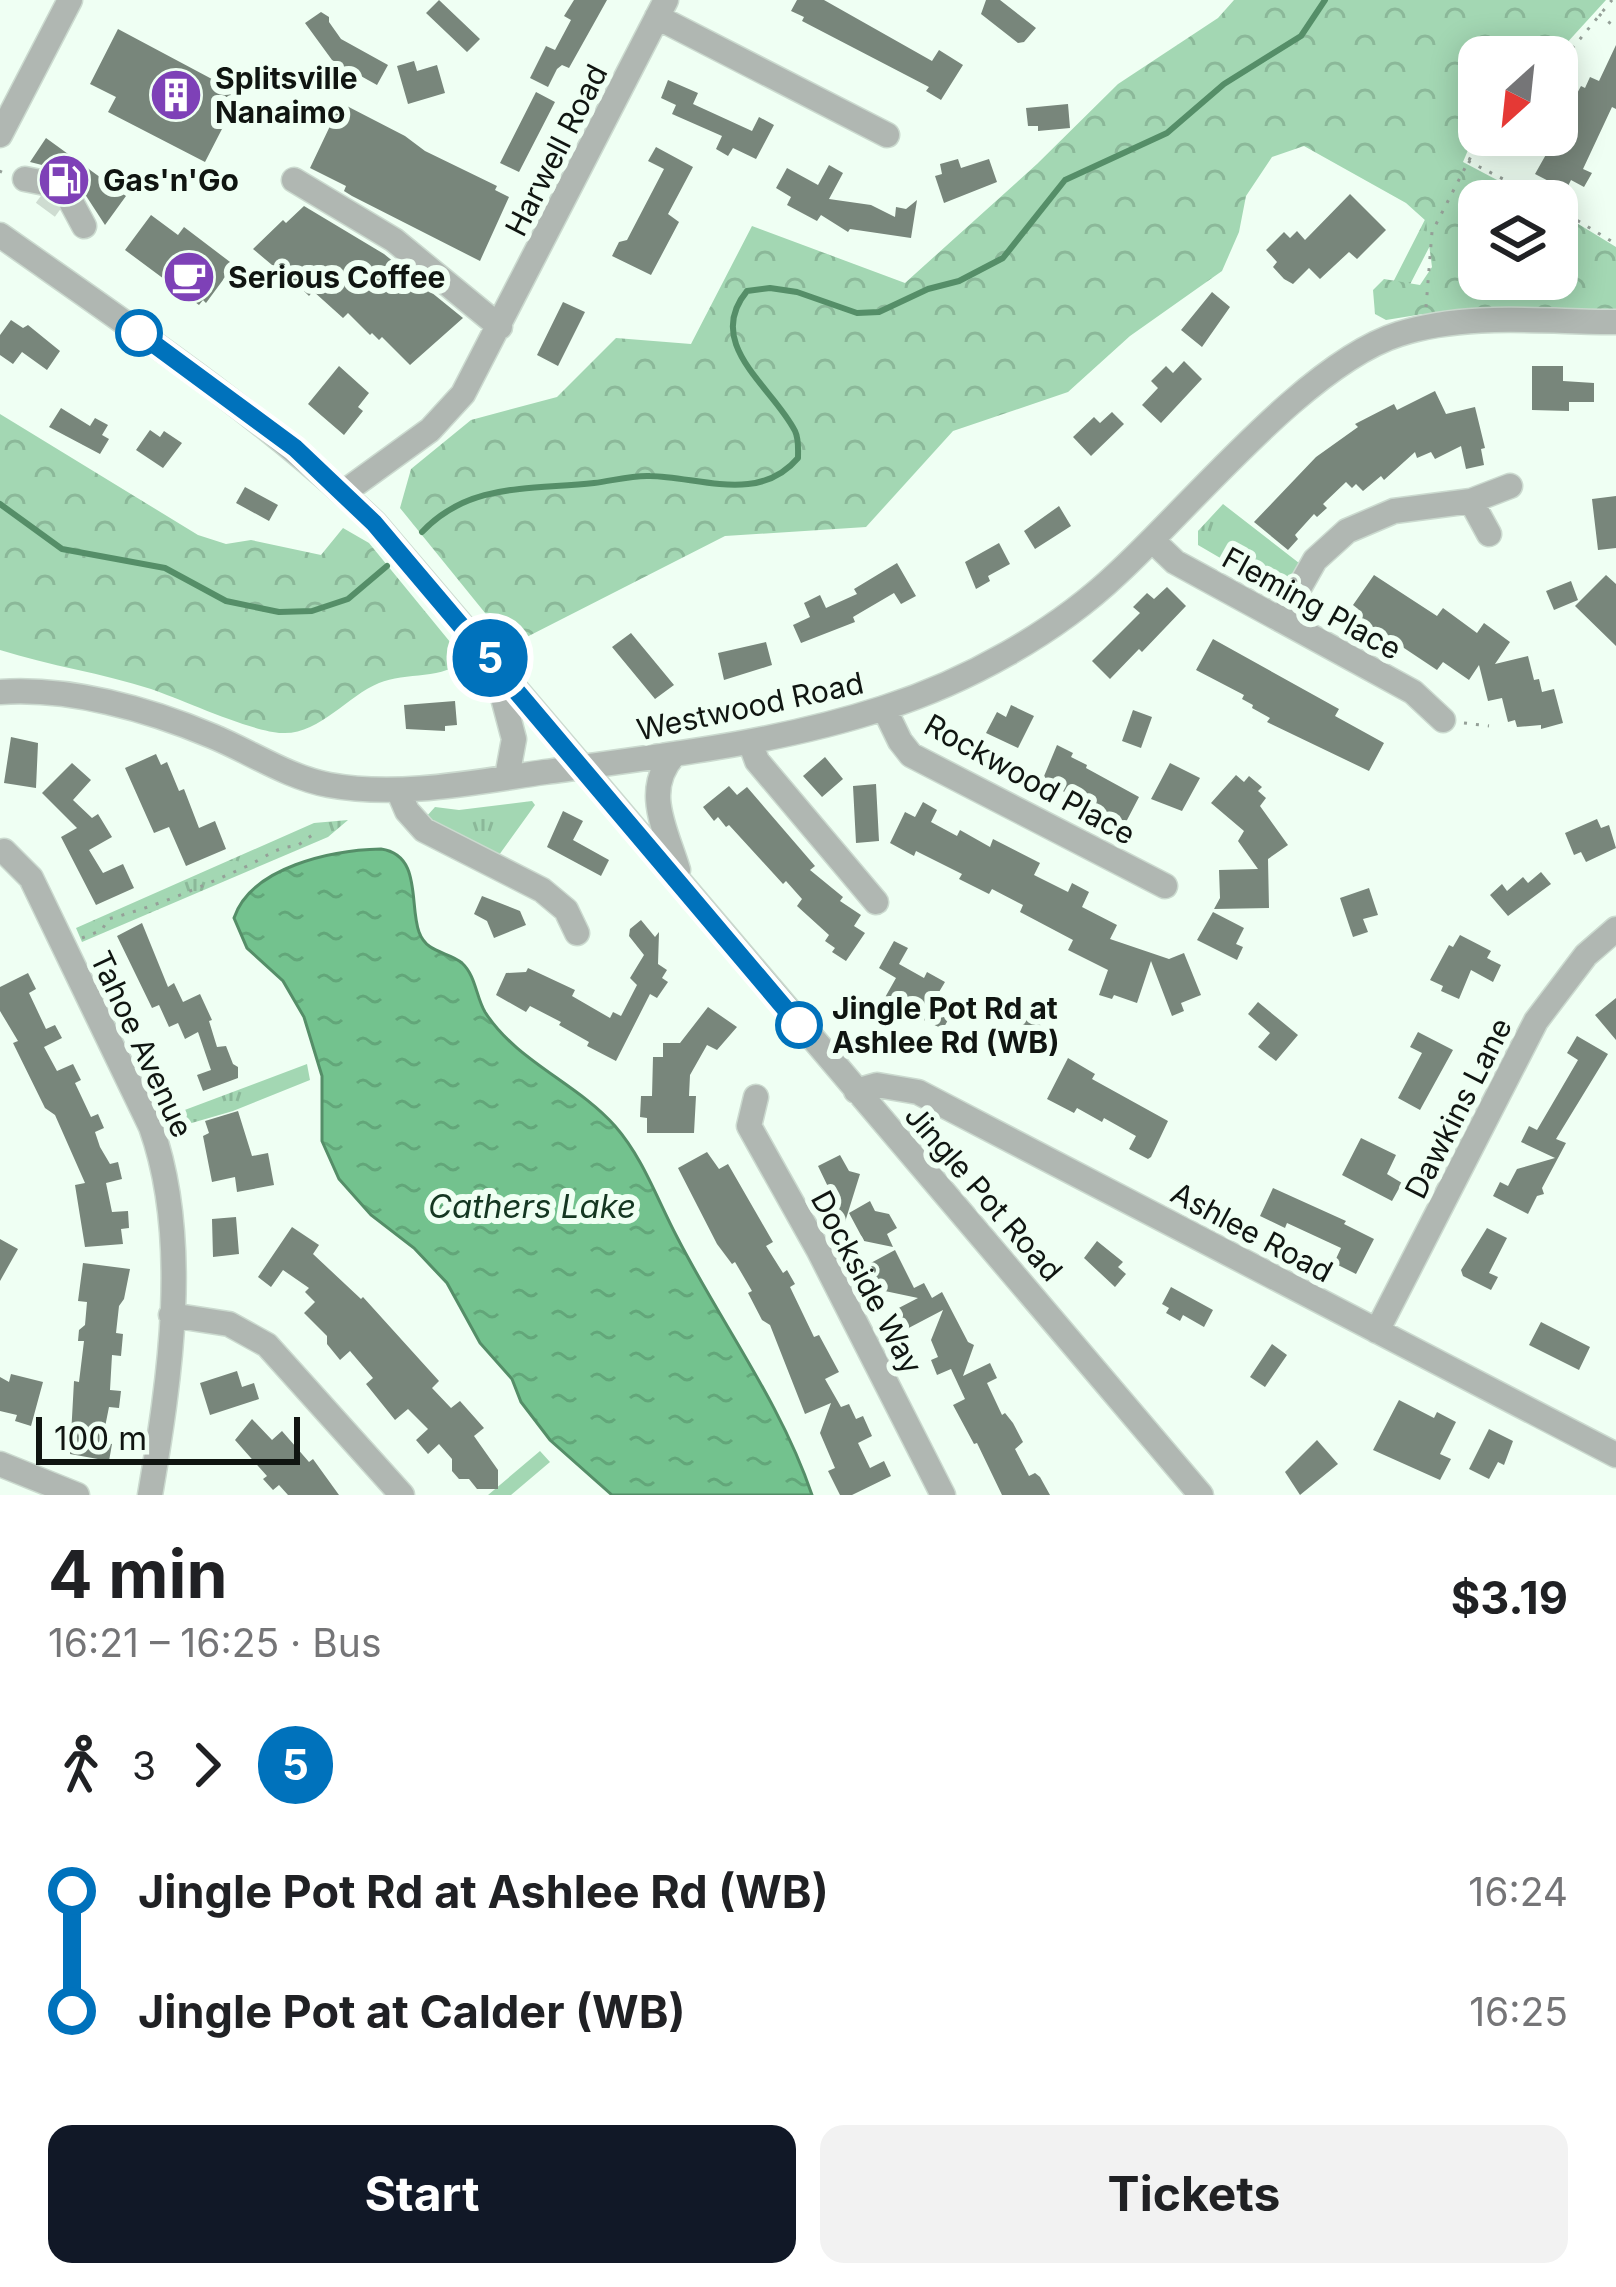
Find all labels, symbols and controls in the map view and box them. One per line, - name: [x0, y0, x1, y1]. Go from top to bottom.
- north arrow: [1458, 36, 1578, 156]
- map controls: [1458, 36, 1578, 300]
- street label: Harwell Road: [497, 58, 615, 242]
- place label: Splitsville Nanaimo: [215, 60, 358, 130]
- building icon: Splitsville Nanaimo: [148, 67, 204, 123]
- fuel station icon: Gas'n'Go: [36, 152, 92, 208]
- place label: Gas'n'Go: [103, 162, 239, 198]
- button: layers: [1458, 180, 1578, 300]
- cafe icon: Serious Coffee: [161, 249, 217, 305]
- place label: Serious Coffee: [228, 259, 445, 295]
- unlabelled marker: [117, 311, 161, 355]
- street label: Fleming Place: [1216, 539, 1408, 667]
- line badge: 5: [451, 619, 529, 697]
- text: 5: [477, 632, 503, 683]
- street label: Westwood Road: [633, 664, 867, 748]
- street label: Rockwood Place: [918, 706, 1142, 852]
- street label: Tahoe Avenue: [83, 945, 201, 1143]
- place label: Jingle Pot Rd at Ashlee Rd (WB): [832, 990, 1059, 1060]
- marker: Jingle Pot Rd at Ashlee Rd (WB): [777, 1003, 821, 1047]
- street label: Dawkins Lane: [1397, 1012, 1519, 1204]
- street label: Jingle Pot Road: [898, 1098, 1070, 1288]
- street label: Ashlee Road: [1165, 1174, 1339, 1290]
- street label: Dockside Way: [804, 1184, 930, 1380]
- water label: Cathers Lake: [428, 1186, 636, 1226]
- scale bar: [36, 1411, 300, 1464]
- text: 100 m: [54, 1418, 147, 1458]
- text: 4 min: [48, 1534, 227, 1614]
- text: $3.19: [1451, 1570, 1568, 1625]
- text: 16:21 – 16:25 · Bus: [48, 1619, 381, 1666]
- icon: walk: [48, 1732, 114, 1798]
- icon: forward: [174, 1732, 240, 1798]
- text: 5: [282, 1739, 309, 1790]
- text: 3: [132, 1742, 156, 1789]
- text: Jingle Pot Rd at Ashlee Rd (WB): [138, 1864, 829, 1919]
- text: 16:24: [1468, 1868, 1568, 1915]
- text: Jingle Pot at Calder (WB): [138, 1984, 686, 2039]
- text: 16:25: [1469, 1988, 1568, 2035]
- button: Start: [48, 2125, 796, 2263]
- button: Tickets: [820, 2125, 1568, 2263]

